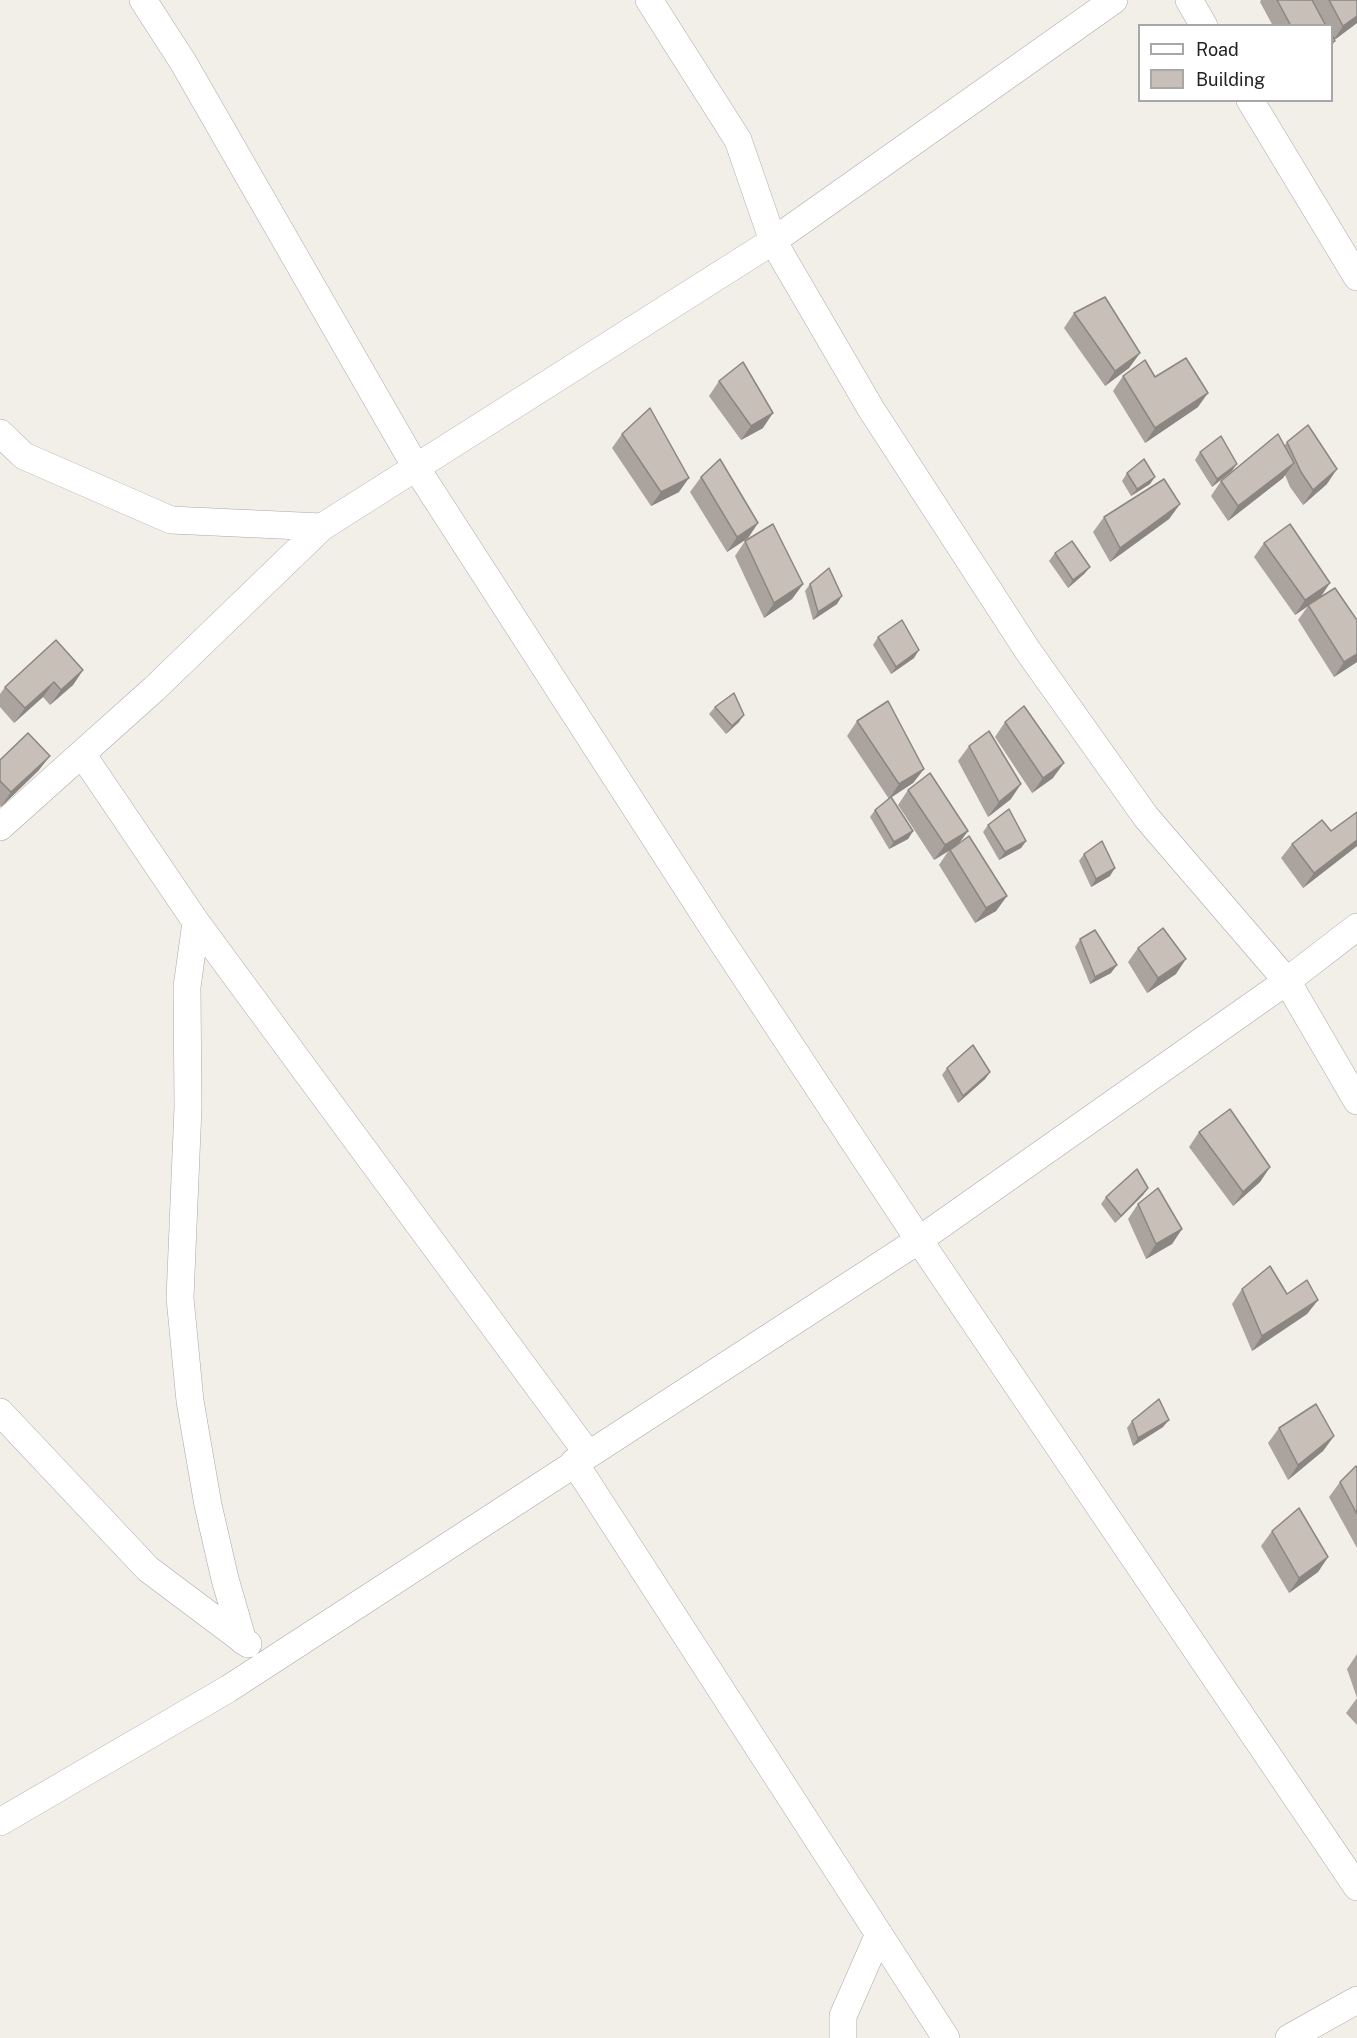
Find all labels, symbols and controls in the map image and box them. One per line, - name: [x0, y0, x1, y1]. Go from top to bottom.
- legend: [1138, 24, 1333, 102]
- text: Road: [1196, 39, 1239, 60]
- text: Building: [1196, 69, 1265, 90]

